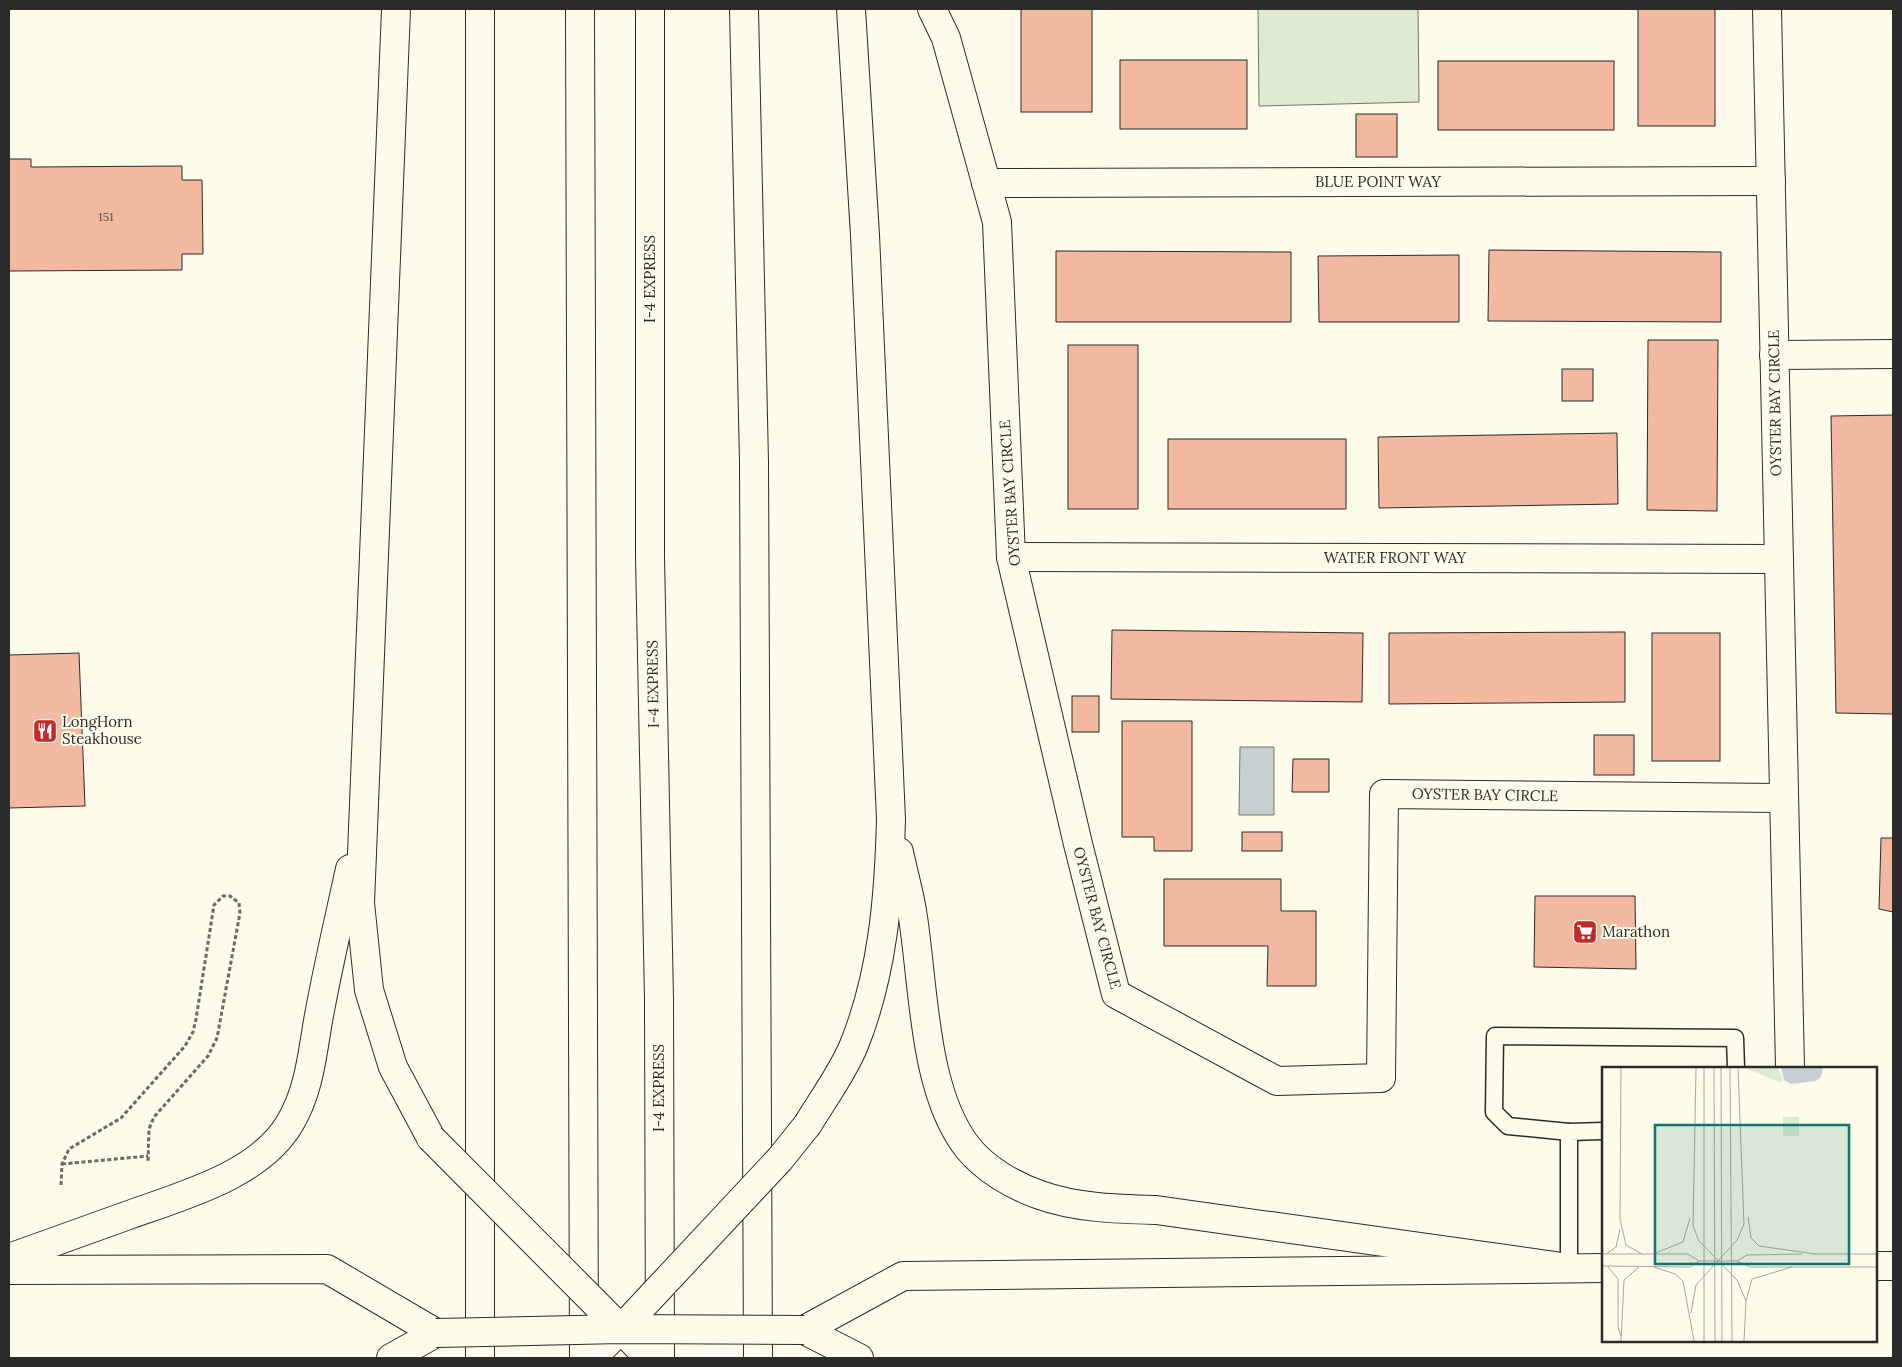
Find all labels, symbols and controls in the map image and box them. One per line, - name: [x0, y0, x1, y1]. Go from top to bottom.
- street label: BLUE POINT WAY: [1315, 172, 1441, 191]
- house number: 151: [98, 209, 114, 224]
- street label: I-4 EXPRESS: [640, 235, 659, 323]
- street label: OYSTER BAY CIRCLE: [1764, 330, 1785, 476]
- street label: OYSTER BAY CIRCLE: [995, 419, 1024, 567]
- street label: WATER FRONT WAY: [1324, 548, 1467, 567]
- street label: I-4 EXPRESS: [642, 640, 663, 728]
- place label: LongHorn Steakhouse: [62, 712, 142, 748]
- restaurant icon: LongHorn Steakhouse: [32, 718, 58, 744]
- street label: OYSTER BAY CIRCLE: [1412, 784, 1558, 805]
- street label: OYSTER BAY CIRCLE: [1069, 845, 1126, 991]
- supermarket icon: Marathon: [1572, 919, 1598, 945]
- place label: Marathon: [1602, 922, 1670, 941]
- street label: I-4 EXPRESS: [649, 1044, 668, 1132]
- inset map: [1602, 1067, 1877, 1342]

